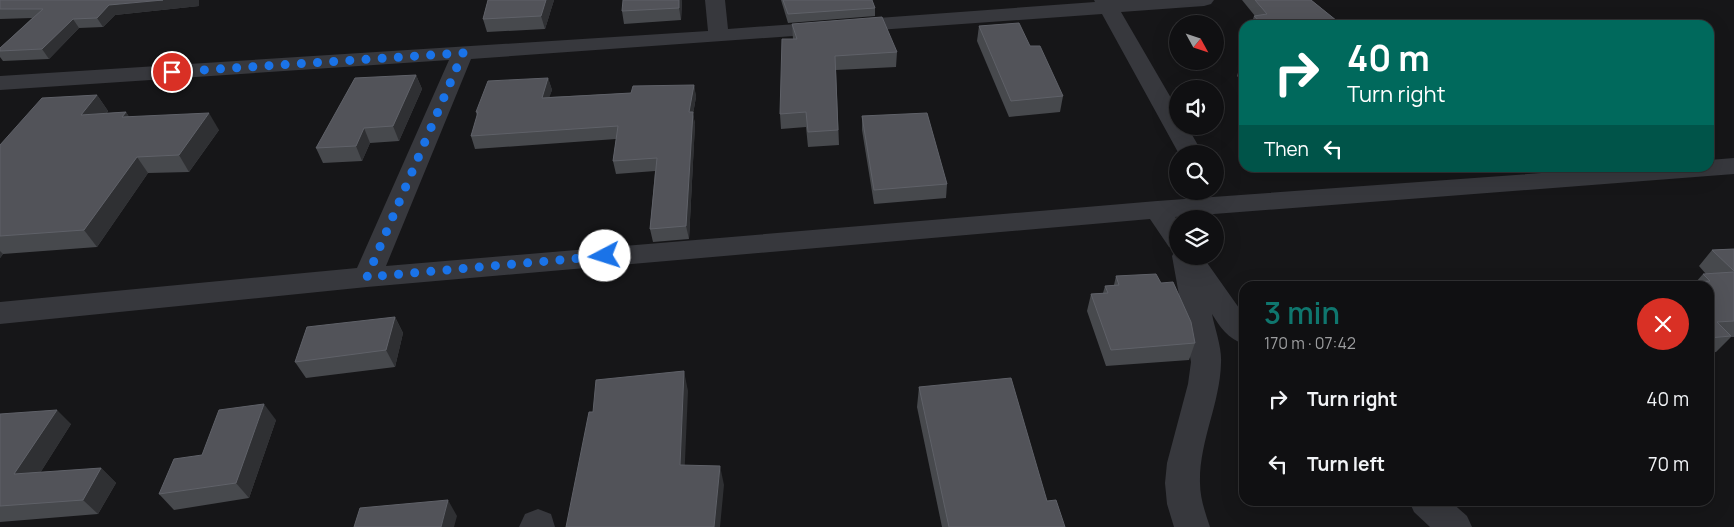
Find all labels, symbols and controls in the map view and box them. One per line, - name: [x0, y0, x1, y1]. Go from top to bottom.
- north arrow: [1169, 15, 1224, 70]
- map controls: [1169, 15, 1224, 265]
- text: 40 m: [1347, 34, 1430, 82]
- icon: right: [1264, 40, 1329, 105]
- pin: [151, 51, 193, 93]
- icon: arrive: [158, 58, 186, 86]
- text: Turn right: [1347, 79, 1445, 109]
- button: sound: [1169, 80, 1224, 135]
- icon: left: [1319, 135, 1347, 163]
- text: Then: [1264, 136, 1309, 162]
- button: search: [1169, 145, 1224, 200]
- button: layers: [1169, 210, 1224, 265]
- position arrow: [578, 229, 630, 281]
- text: 3 min: [1264, 292, 1340, 333]
- button: close: [1637, 298, 1689, 350]
- text: 170 m · 07:42: [1264, 332, 1356, 354]
- icon: right: [1264, 385, 1292, 413]
- text: Turn right: [1307, 386, 1397, 412]
- text: 40 m: [1646, 386, 1689, 412]
- icon: left: [1264, 450, 1292, 478]
- text: Turn left: [1307, 451, 1385, 477]
- text: 70 m: [1648, 451, 1689, 477]

